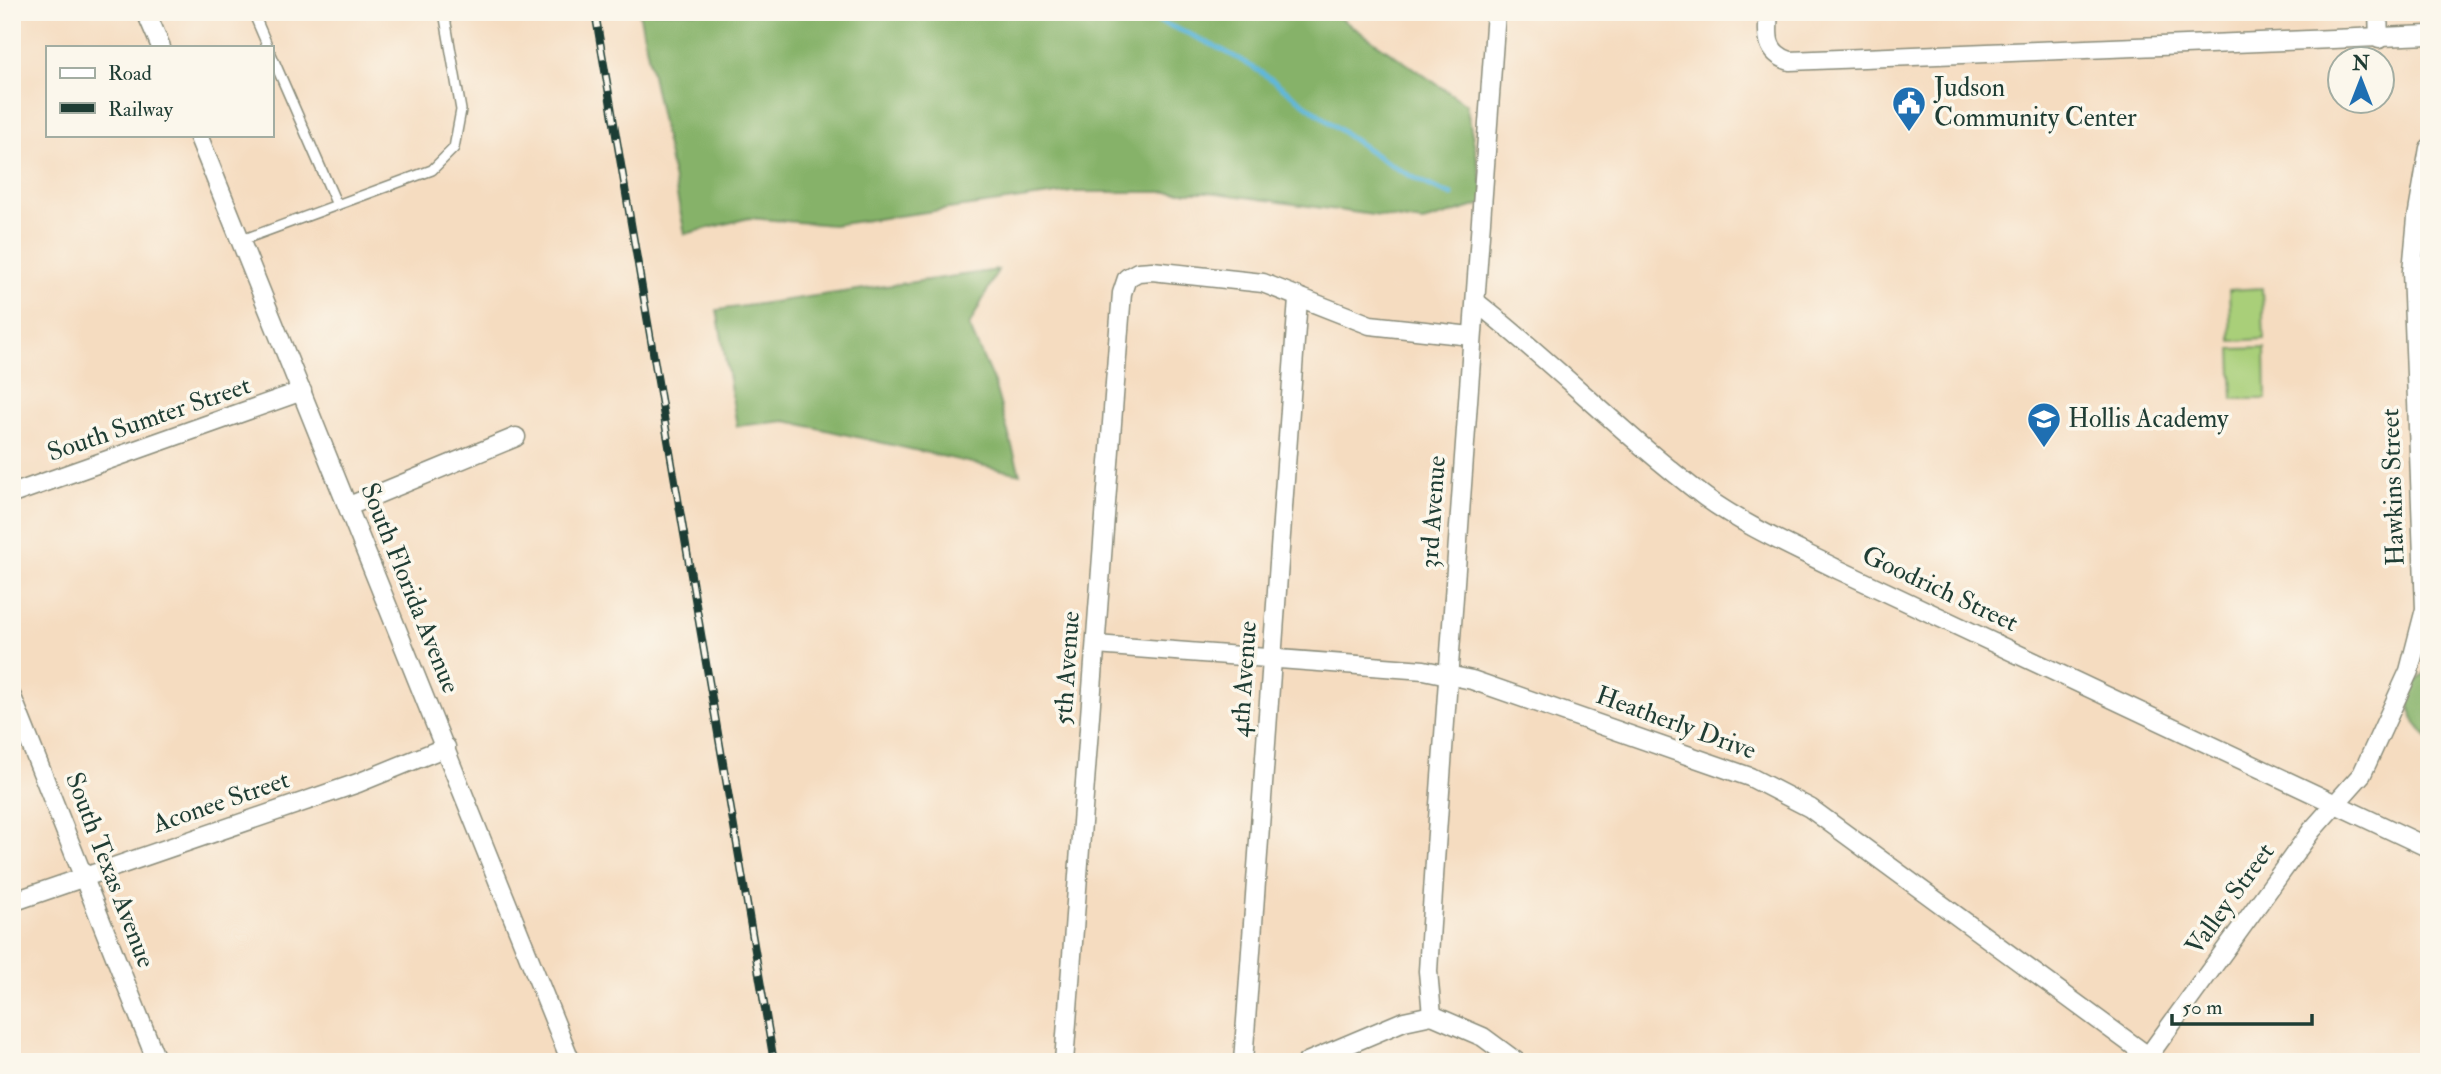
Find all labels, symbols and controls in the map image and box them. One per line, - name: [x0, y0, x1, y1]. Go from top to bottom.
- legend: [46, 46, 273, 136]
- north arrow: [2326, 46, 2396, 116]
- text: N: [2351, 52, 2370, 76]
- text: Road: [108, 60, 153, 87]
- place label: Judson Community Center: [1933, 72, 2137, 134]
- public building icon: Judson Community Center: [1890, 84, 1928, 133]
- text: Railway: [108, 96, 174, 123]
- street label: South Sumter Street: [43, 369, 255, 469]
- school or university icon: Hollis Academy: [2025, 400, 2063, 449]
- place label: Hollis Academy: [2068, 403, 2229, 435]
- street label: Hawkins Street: [2374, 408, 2412, 566]
- street label: 3rd Avenue: [1413, 454, 1453, 570]
- street label: South Florida Avenue: [353, 478, 467, 698]
- street label: Goodrich Street: [1857, 539, 2023, 639]
- street label: 5th Avenue: [1047, 610, 1087, 726]
- street label: 4th Avenue: [1224, 619, 1264, 738]
- street label: Heatherly Drive: [1592, 679, 1761, 767]
- street label: Aconee Street: [147, 764, 294, 841]
- street label: South Texas Avenue: [58, 768, 162, 972]
- street label: Valley Street: [2179, 837, 2281, 961]
- scale bar: [2172, 983, 2312, 1027]
- text: 50 m: [2182, 994, 2223, 1021]

